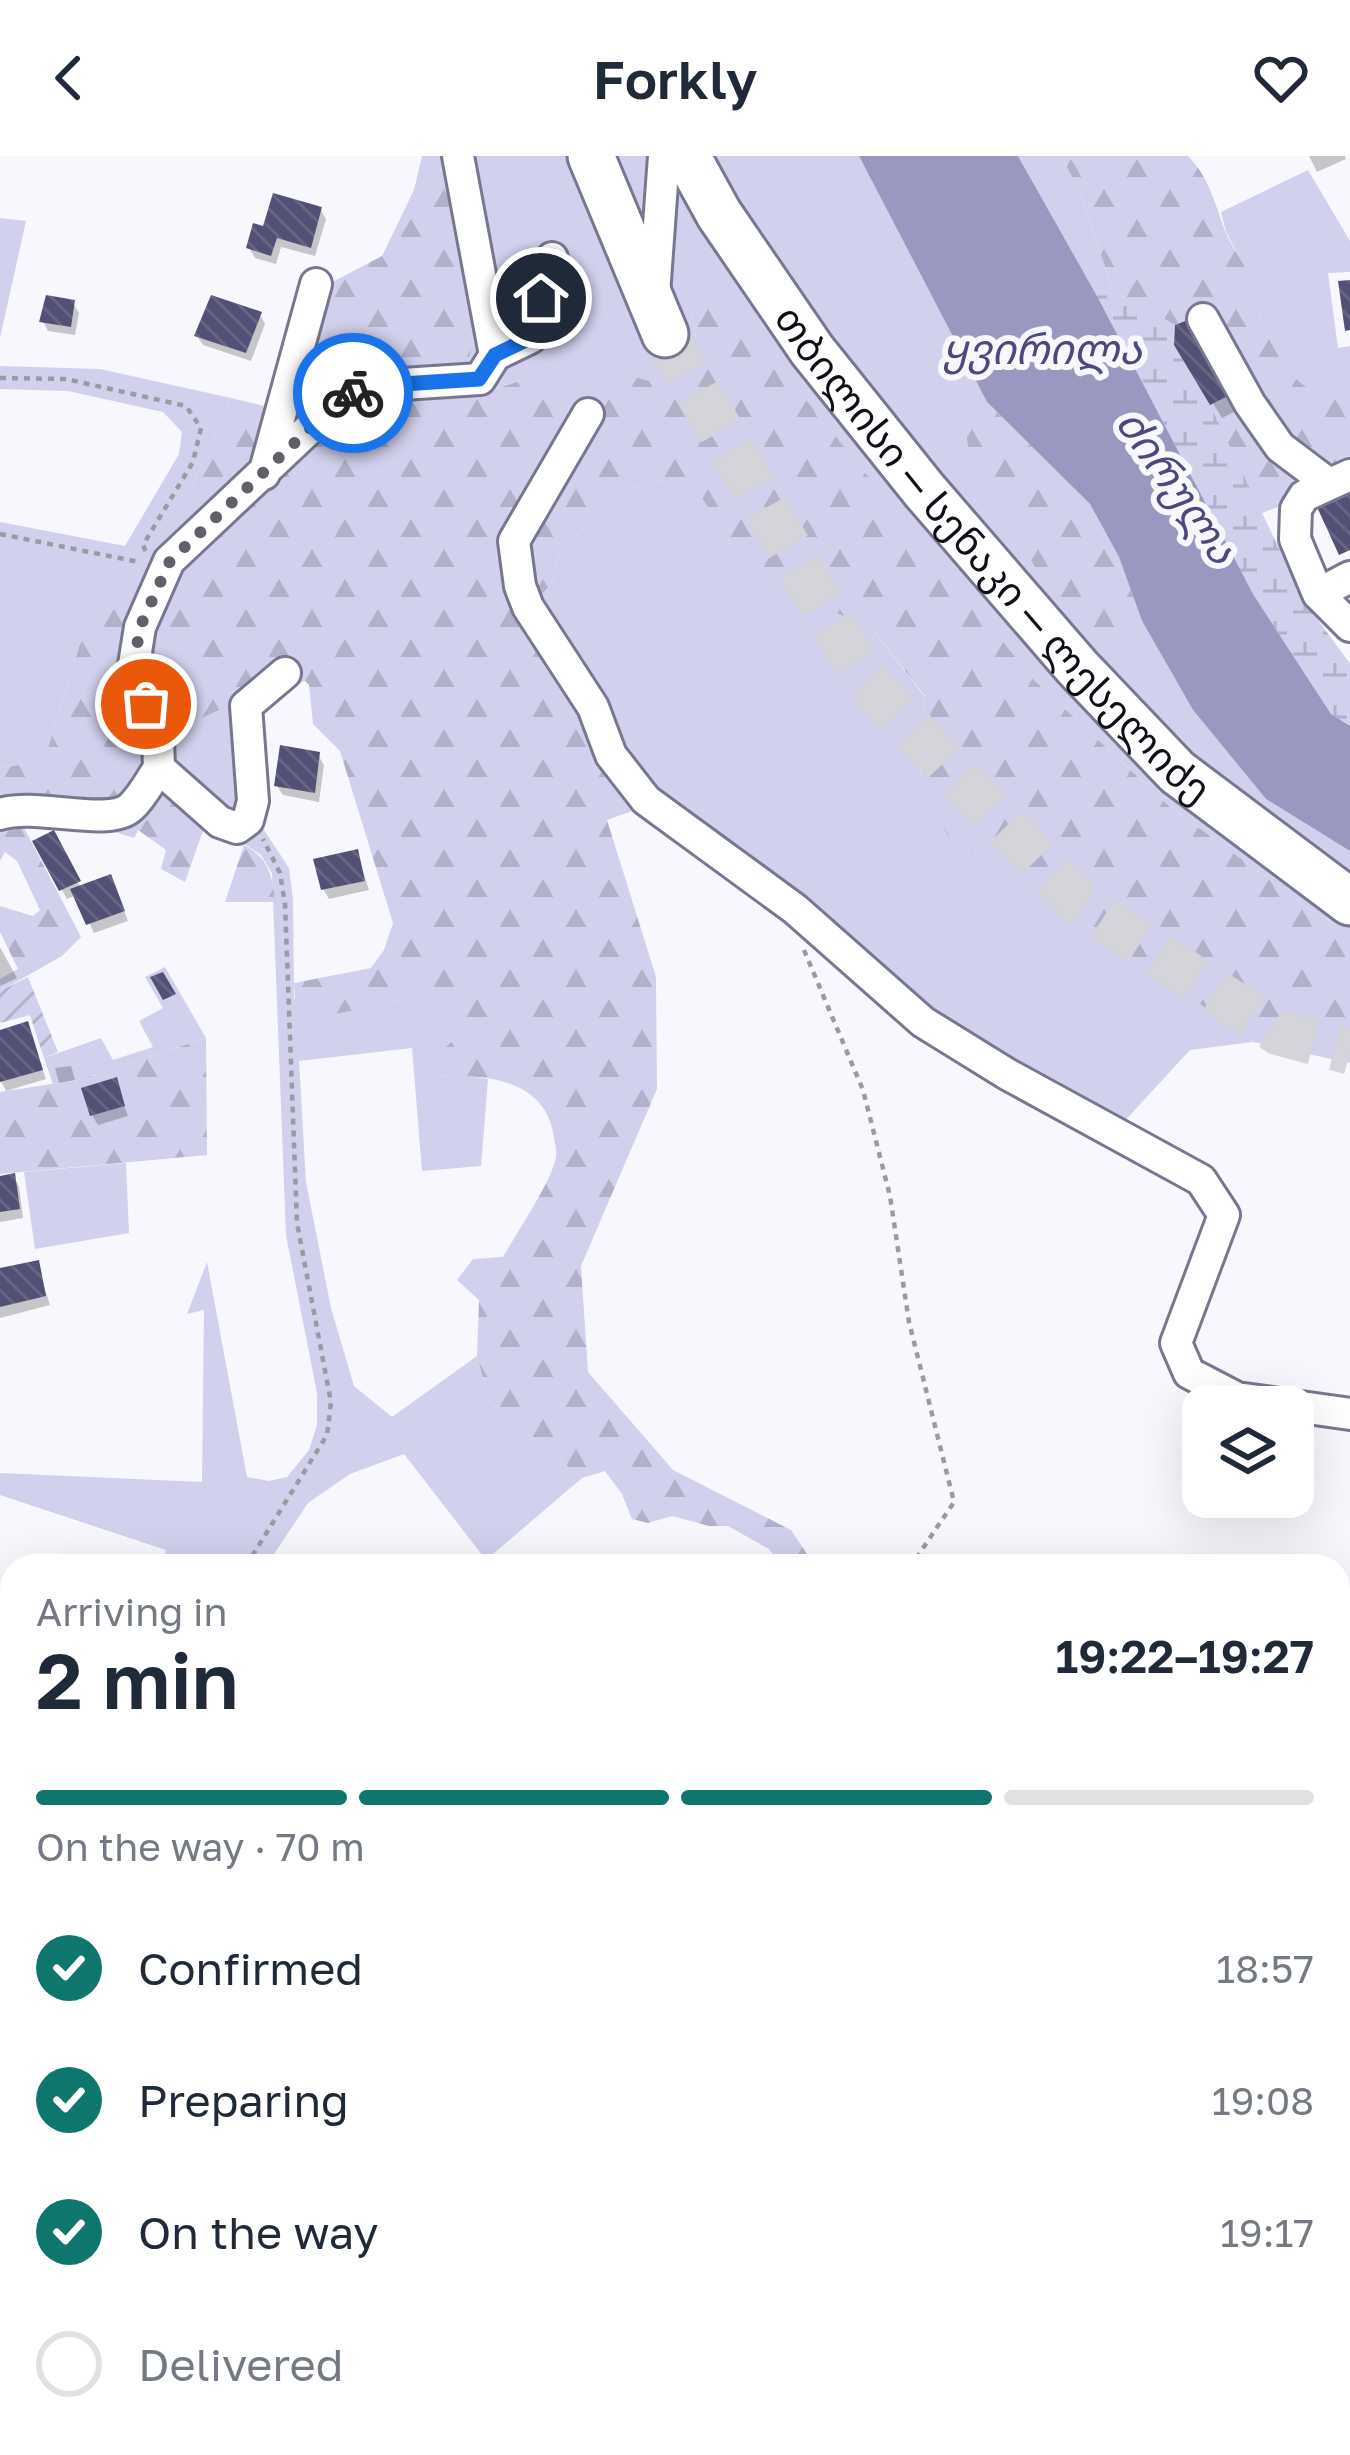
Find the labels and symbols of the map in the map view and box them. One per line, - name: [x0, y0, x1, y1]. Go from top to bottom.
- pin: [490, 247, 592, 349]
- street label: თბილისი — სენაკი — ლესელიძე: [766, 296, 1220, 813]
- water label: ყვირილა: [942, 323, 1143, 375]
- courier: [293, 333, 413, 453]
- water label: ძირულა: [1105, 399, 1250, 574]
- pin: [95, 653, 197, 755]

